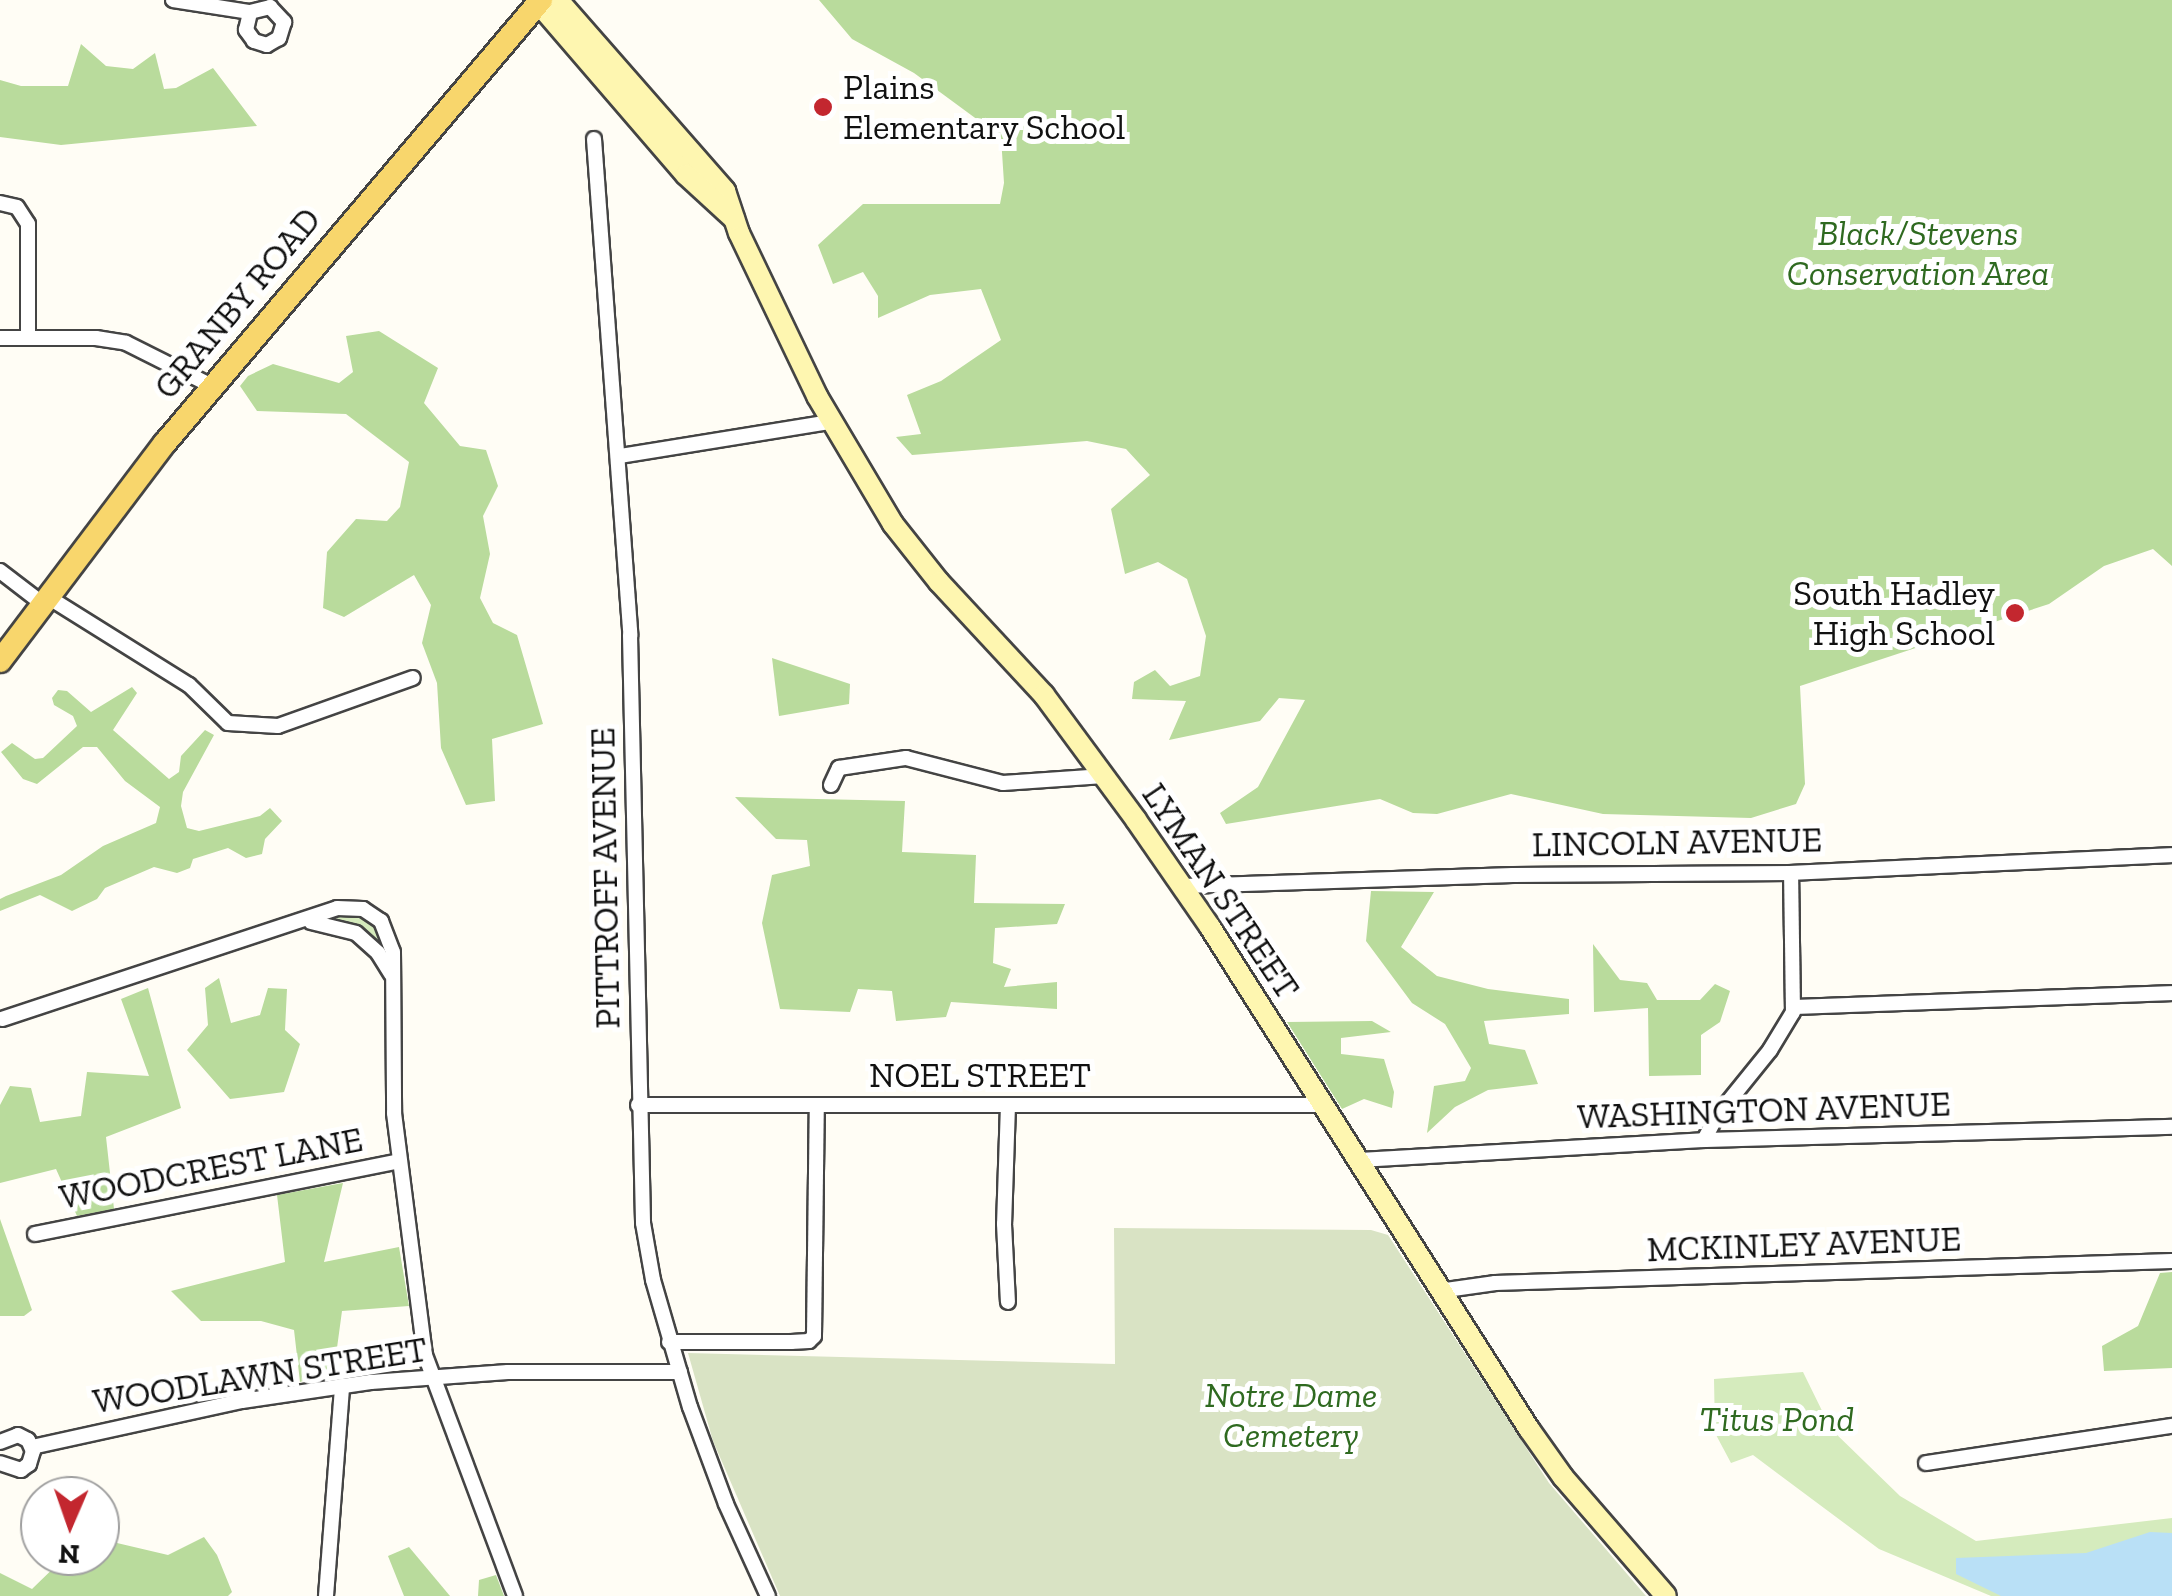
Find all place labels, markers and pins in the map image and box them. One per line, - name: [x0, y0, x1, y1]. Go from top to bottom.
- place label: Plains Elementary School: [843, 66, 1126, 148]
- marker: Plains Elementary School: [812, 96, 834, 118]
- place label: South Hadley High School: [1793, 572, 1995, 654]
- marker: South Hadley High School: [2004, 602, 2026, 624]

